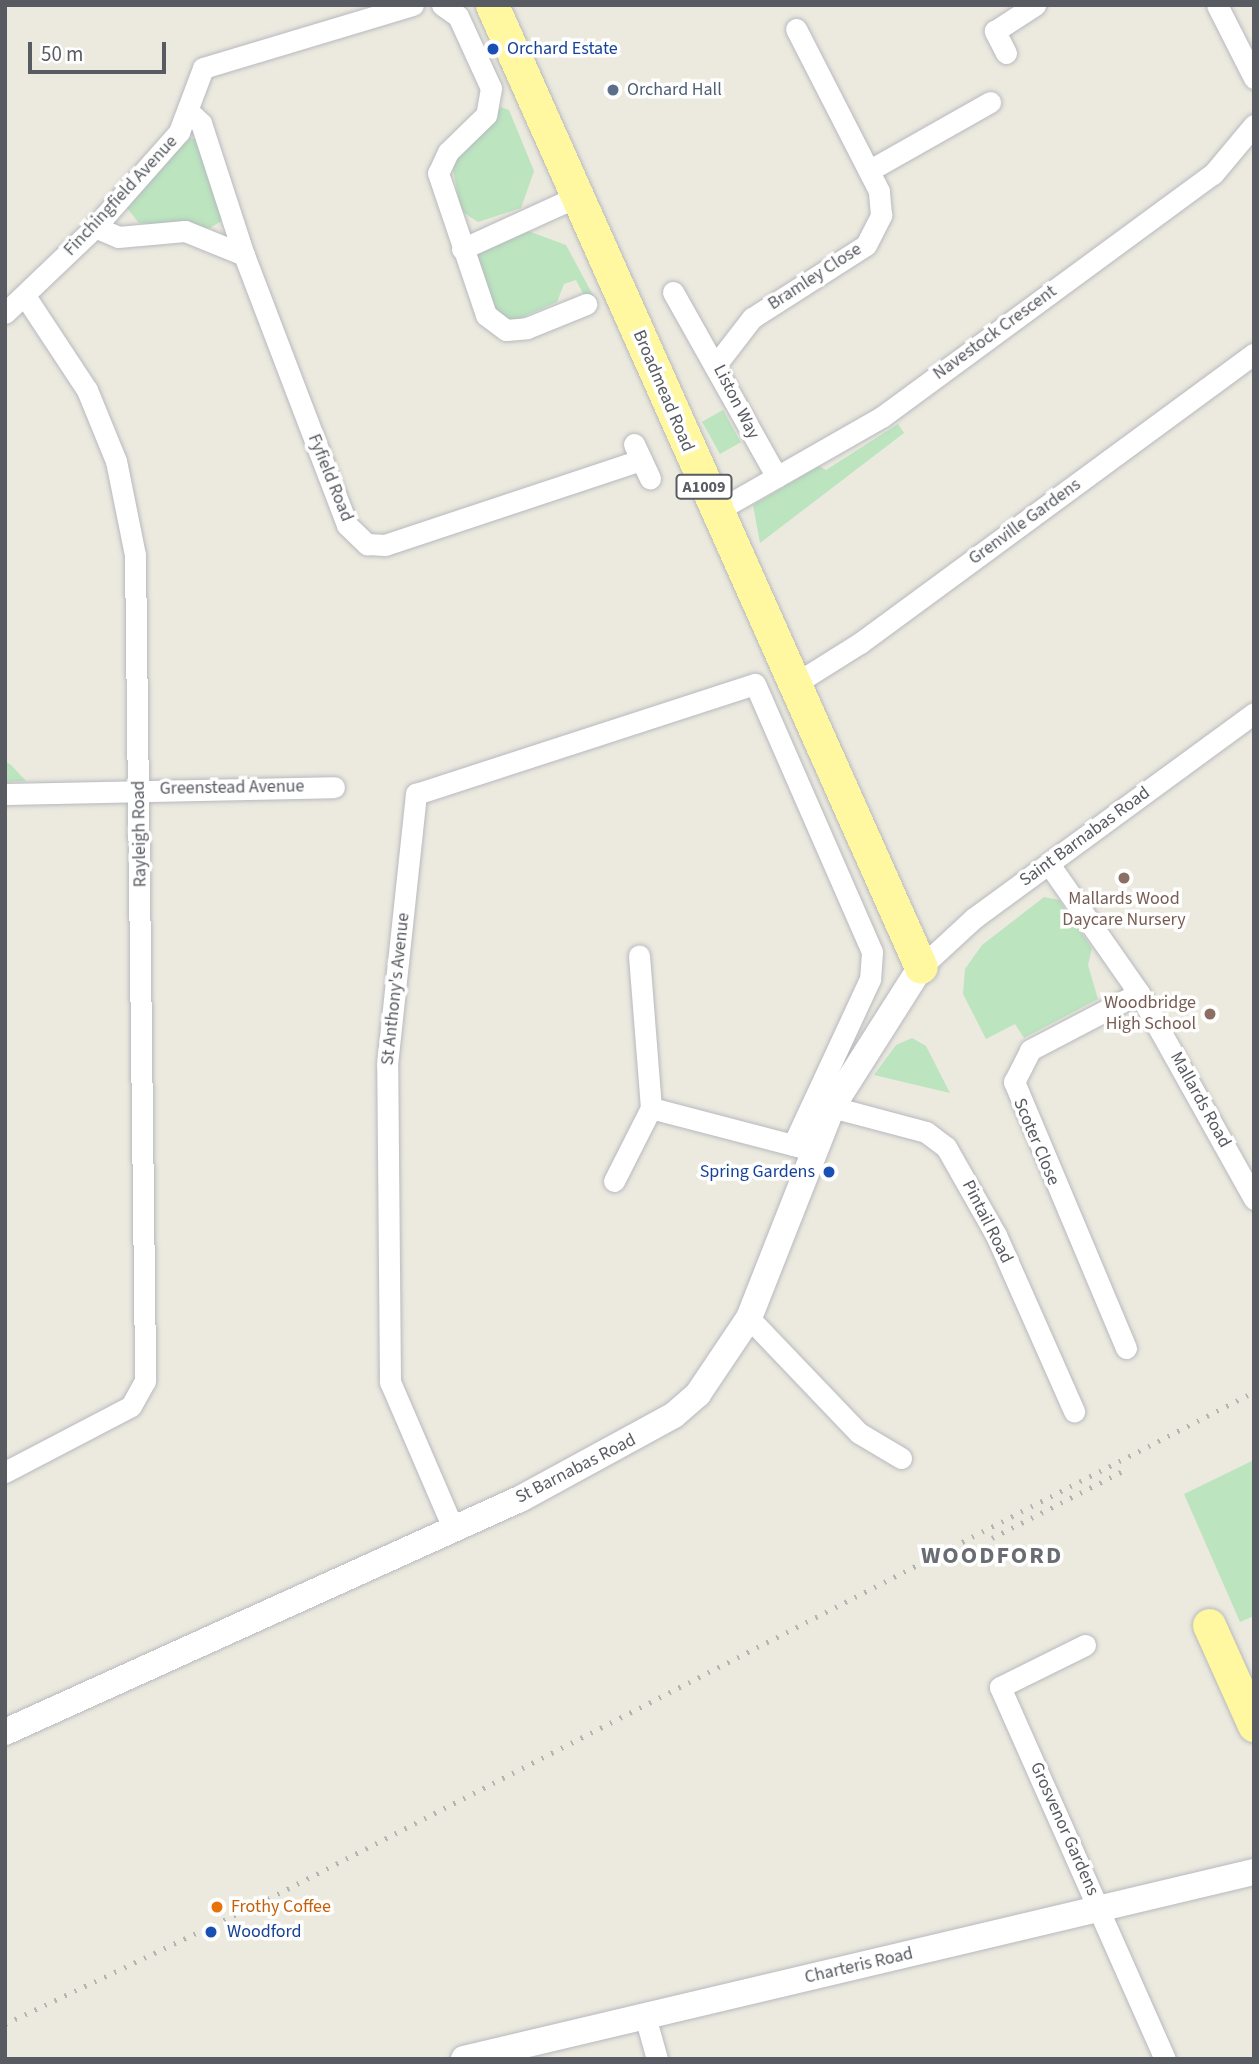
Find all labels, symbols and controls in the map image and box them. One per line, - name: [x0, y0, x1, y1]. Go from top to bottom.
- scale bar: [32, 28, 170, 72]
- place label: Orchard Estate: [507, 38, 618, 60]
- text: 50 m: [41, 39, 83, 69]
- marker: Orchard Estate: [485, 41, 501, 57]
- place label: Orchard Hall: [627, 79, 722, 101]
- marker: Orchard Hall: [605, 82, 621, 98]
- street label: Finchingfield Avenue: [60, 131, 182, 261]
- street label: Bramley Close: [764, 239, 866, 315]
- street label: Navestock Crescent: [929, 281, 1061, 385]
- street label: Broadmead Road: [628, 327, 698, 455]
- street label: Liston Way: [708, 361, 764, 443]
- street label: Fyfield Road: [303, 431, 357, 525]
- road number: A1009: [674, 474, 734, 500]
- street label: Grenville Gardens: [965, 474, 1085, 570]
- street label: Greenstead Avenue: [159, 776, 305, 800]
- street label: Rayleigh Road: [128, 780, 152, 888]
- street label: Saint Barnabas Road: [1016, 782, 1154, 892]
- marker: Mallards Wood Daycare Nursery: [1116, 870, 1132, 886]
- place label: Mallards Wood Daycare Nursery: [1062, 889, 1186, 932]
- street label: St Anthony's Avenue: [377, 912, 415, 1066]
- place label: Woodbridge High School: [1104, 993, 1196, 1036]
- marker: Woodbridge High School: [1202, 1006, 1218, 1022]
- street label: Mallards Road: [1165, 1048, 1235, 1152]
- street label: Scoter Close: [1008, 1095, 1064, 1189]
- place label: Spring Gardens: [700, 1161, 815, 1183]
- marker: Spring Gardens: [821, 1164, 837, 1180]
- street label: Pintail Road: [957, 1177, 1017, 1267]
- street label: St Barnabas Road: [512, 1429, 640, 1509]
- district label: WOODFORD: [922, 1542, 1062, 1570]
- street label: Grosvenor Gardens: [1025, 1759, 1103, 1899]
- place label: Frothy Coffee: [231, 1896, 331, 1918]
- marker: Frothy Coffee: [209, 1899, 225, 1915]
- place label: Woodford: [227, 1921, 302, 1943]
- marker: Woodford: [201, 1922, 221, 1942]
- street label: Charteris Road: [803, 1943, 915, 1989]

